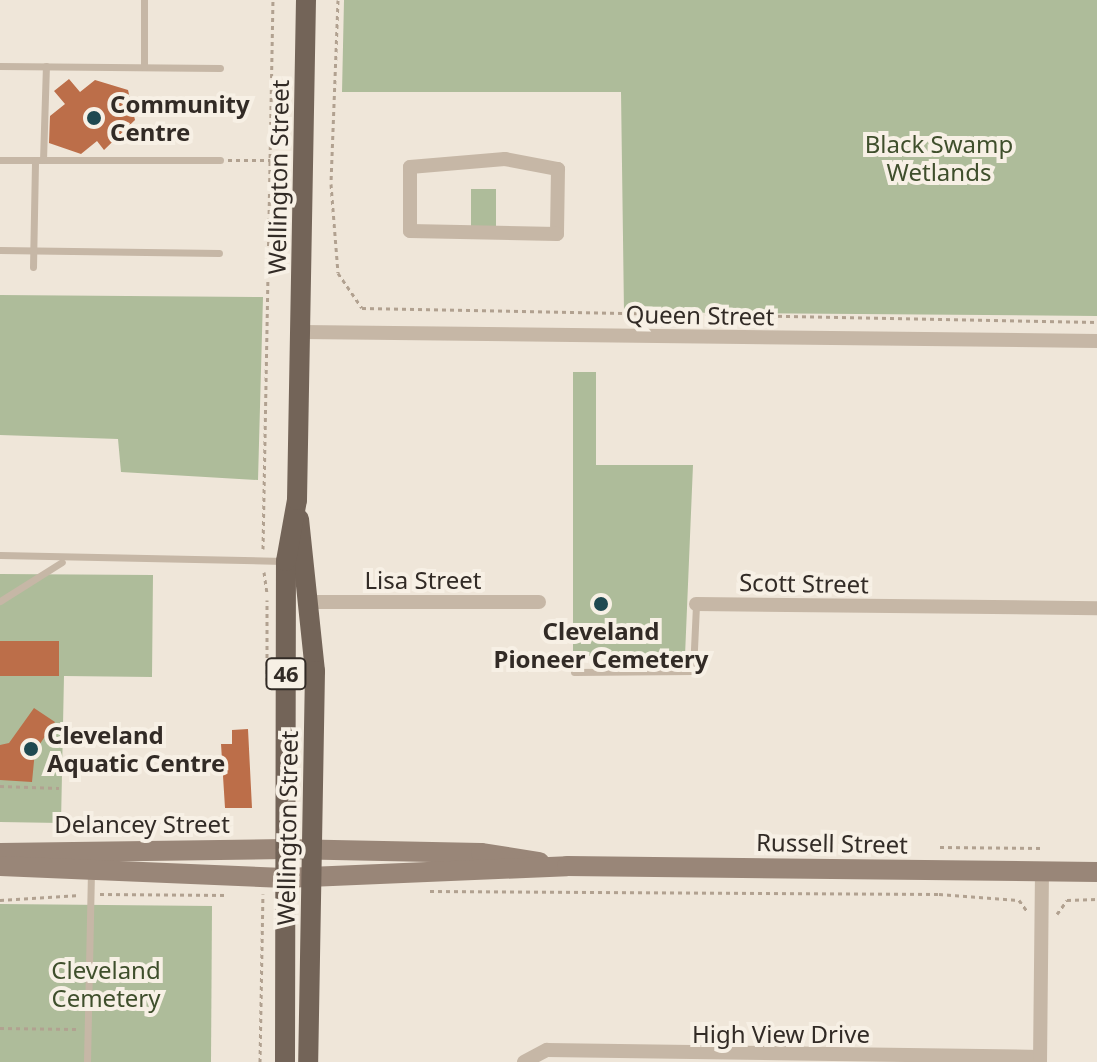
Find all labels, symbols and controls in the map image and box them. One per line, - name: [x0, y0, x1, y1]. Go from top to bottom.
- street label: Wellington Street: [262, 79, 294, 275]
- place label: Community Centre: [110, 90, 250, 146]
- marker: Community Centre: [85, 109, 103, 127]
- park label: Black Swamp Wetlands: [865, 130, 1013, 186]
- street label: Queen Street: [625, 299, 775, 331]
- street label: Lisa Street: [365, 566, 481, 594]
- street label: Scott Street: [739, 567, 869, 599]
- marker: Cleveland Pioneer Cemetery: [592, 595, 610, 613]
- place label: Cleveland Pioneer Cemetery: [494, 617, 708, 673]
- road number: 46: [264, 656, 308, 692]
- place label: Cleveland Aquatic Centre: [47, 721, 225, 777]
- street label: Wellington Street: [271, 730, 303, 926]
- marker: Cleveland Aquatic Centre: [22, 740, 40, 758]
- street label: Delancey Street: [54, 810, 230, 838]
- street label: Russell Street: [756, 827, 908, 859]
- park label: Cleveland Cemetery: [51, 956, 161, 1012]
- street label: High View Drive: [692, 1020, 870, 1048]

